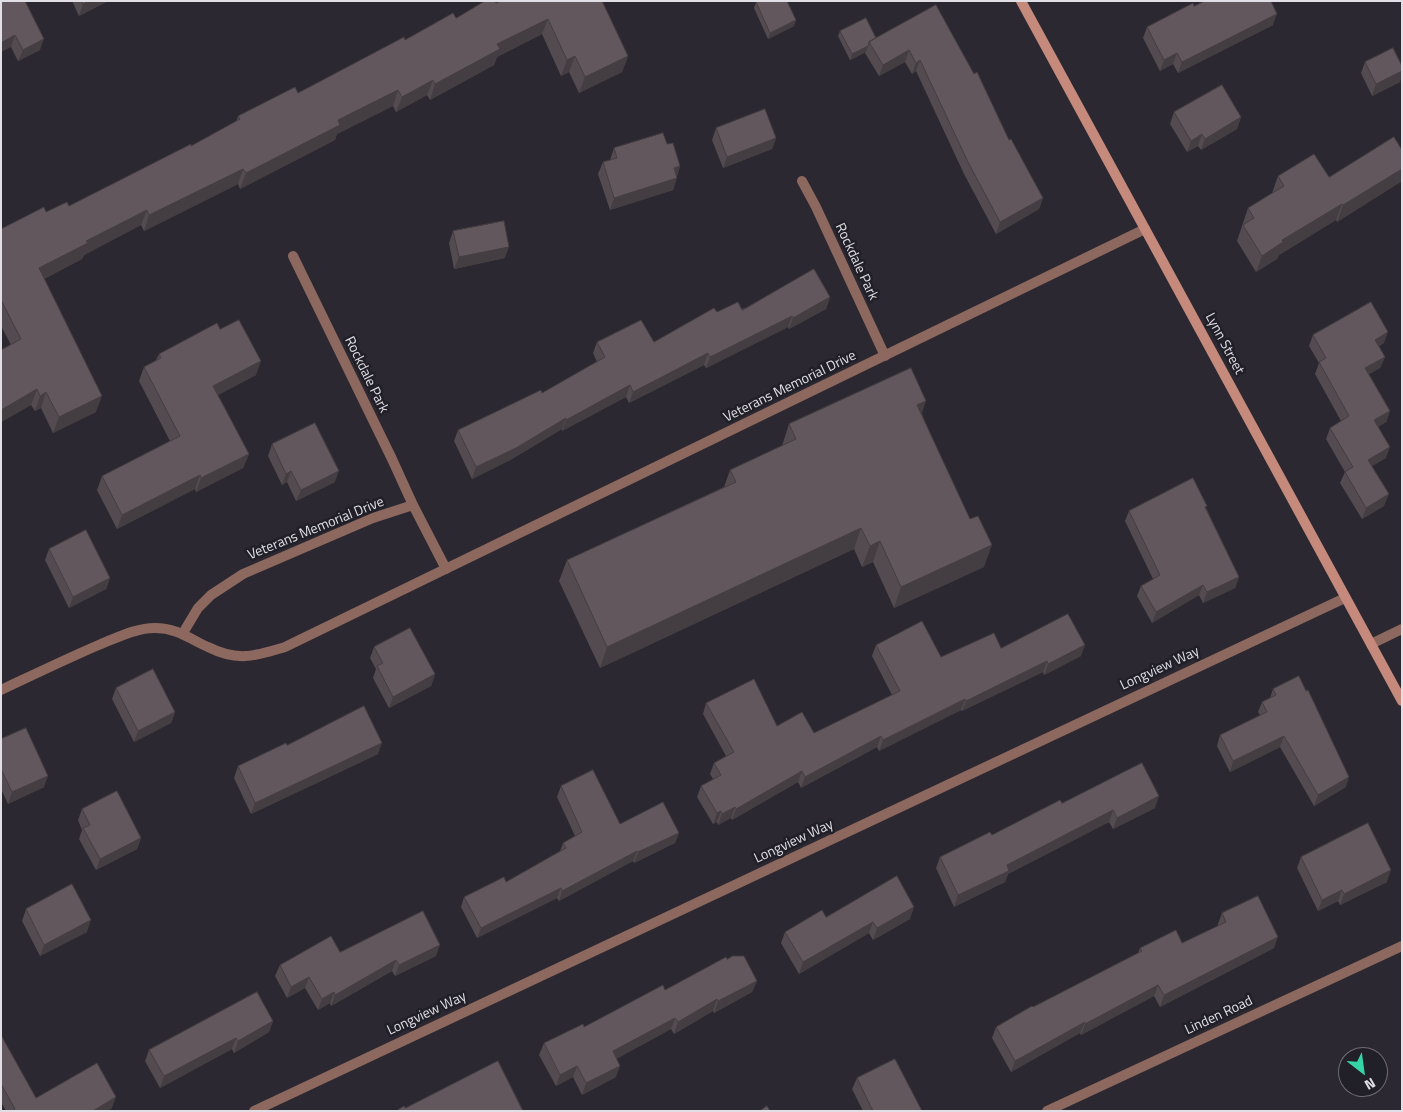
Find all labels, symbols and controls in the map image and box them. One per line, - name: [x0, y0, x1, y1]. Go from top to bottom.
- street label: Rockdale Park: [831, 221, 881, 303]
- street label: Lynn Street: [1201, 310, 1247, 378]
- street label: Rockdale Park: [340, 334, 392, 416]
- street label: Veterans Memorial Drive: [721, 348, 859, 426]
- street label: Veterans Memorial Drive: [245, 494, 387, 564]
- street label: Longview Way: [1118, 643, 1202, 695]
- street label: Longview Way: [752, 816, 836, 868]
- street label: Longview Way: [385, 988, 469, 1040]
- street label: Linden Road: [1183, 993, 1255, 1039]
- north arrow: [1338, 1047, 1388, 1097]
- text: N: [1361, 1073, 1380, 1096]

